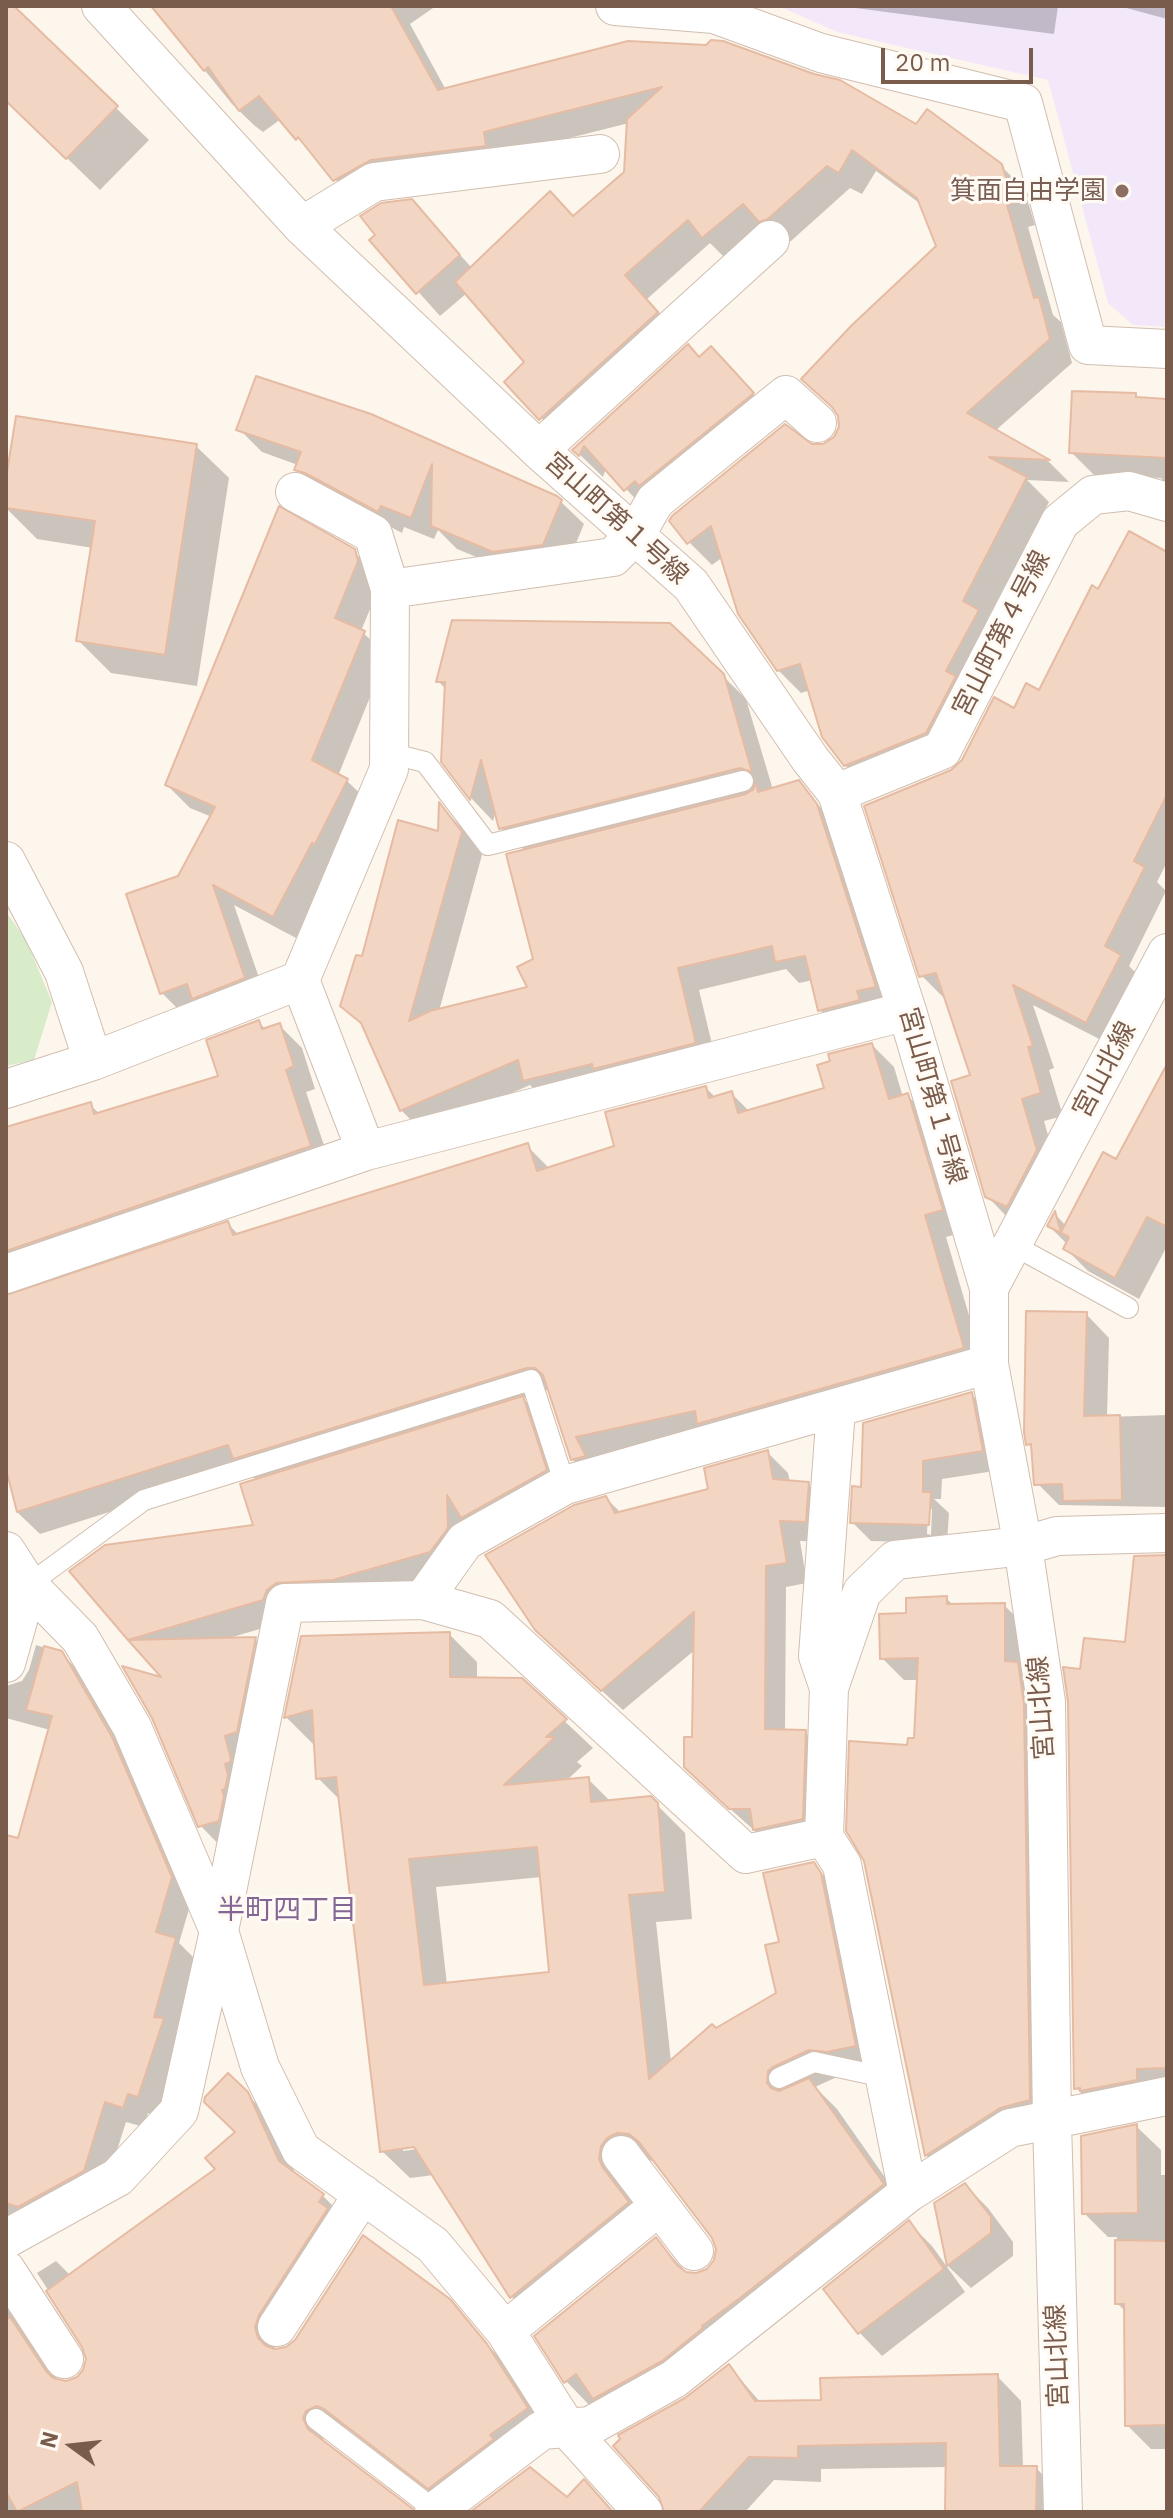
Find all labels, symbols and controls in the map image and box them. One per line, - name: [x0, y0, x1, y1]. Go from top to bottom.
- scale bar: [885, 32, 1037, 82]
- text: 20 m: [895, 46, 950, 78]
- place label: 箕面自由学園: [950, 175, 1106, 207]
- marker: 箕面自由学園: [1113, 182, 1131, 200]
- street label: 宮山町第１号線: [538, 447, 694, 591]
- street label: 宮山町第４号線: [947, 546, 1057, 722]
- street label: 宮山町第１号線: [892, 1004, 972, 1188]
- street label: 宮山北線: [1067, 1017, 1143, 1123]
- street label: 宮山北線: [1023, 1655, 1061, 1761]
- district label: 半町四丁目: [217, 1894, 357, 1928]
- street label: 宮山北線: [1041, 2303, 1075, 2409]
- north arrow: [32, 2406, 112, 2486]
- text: N: [32, 2428, 64, 2451]

